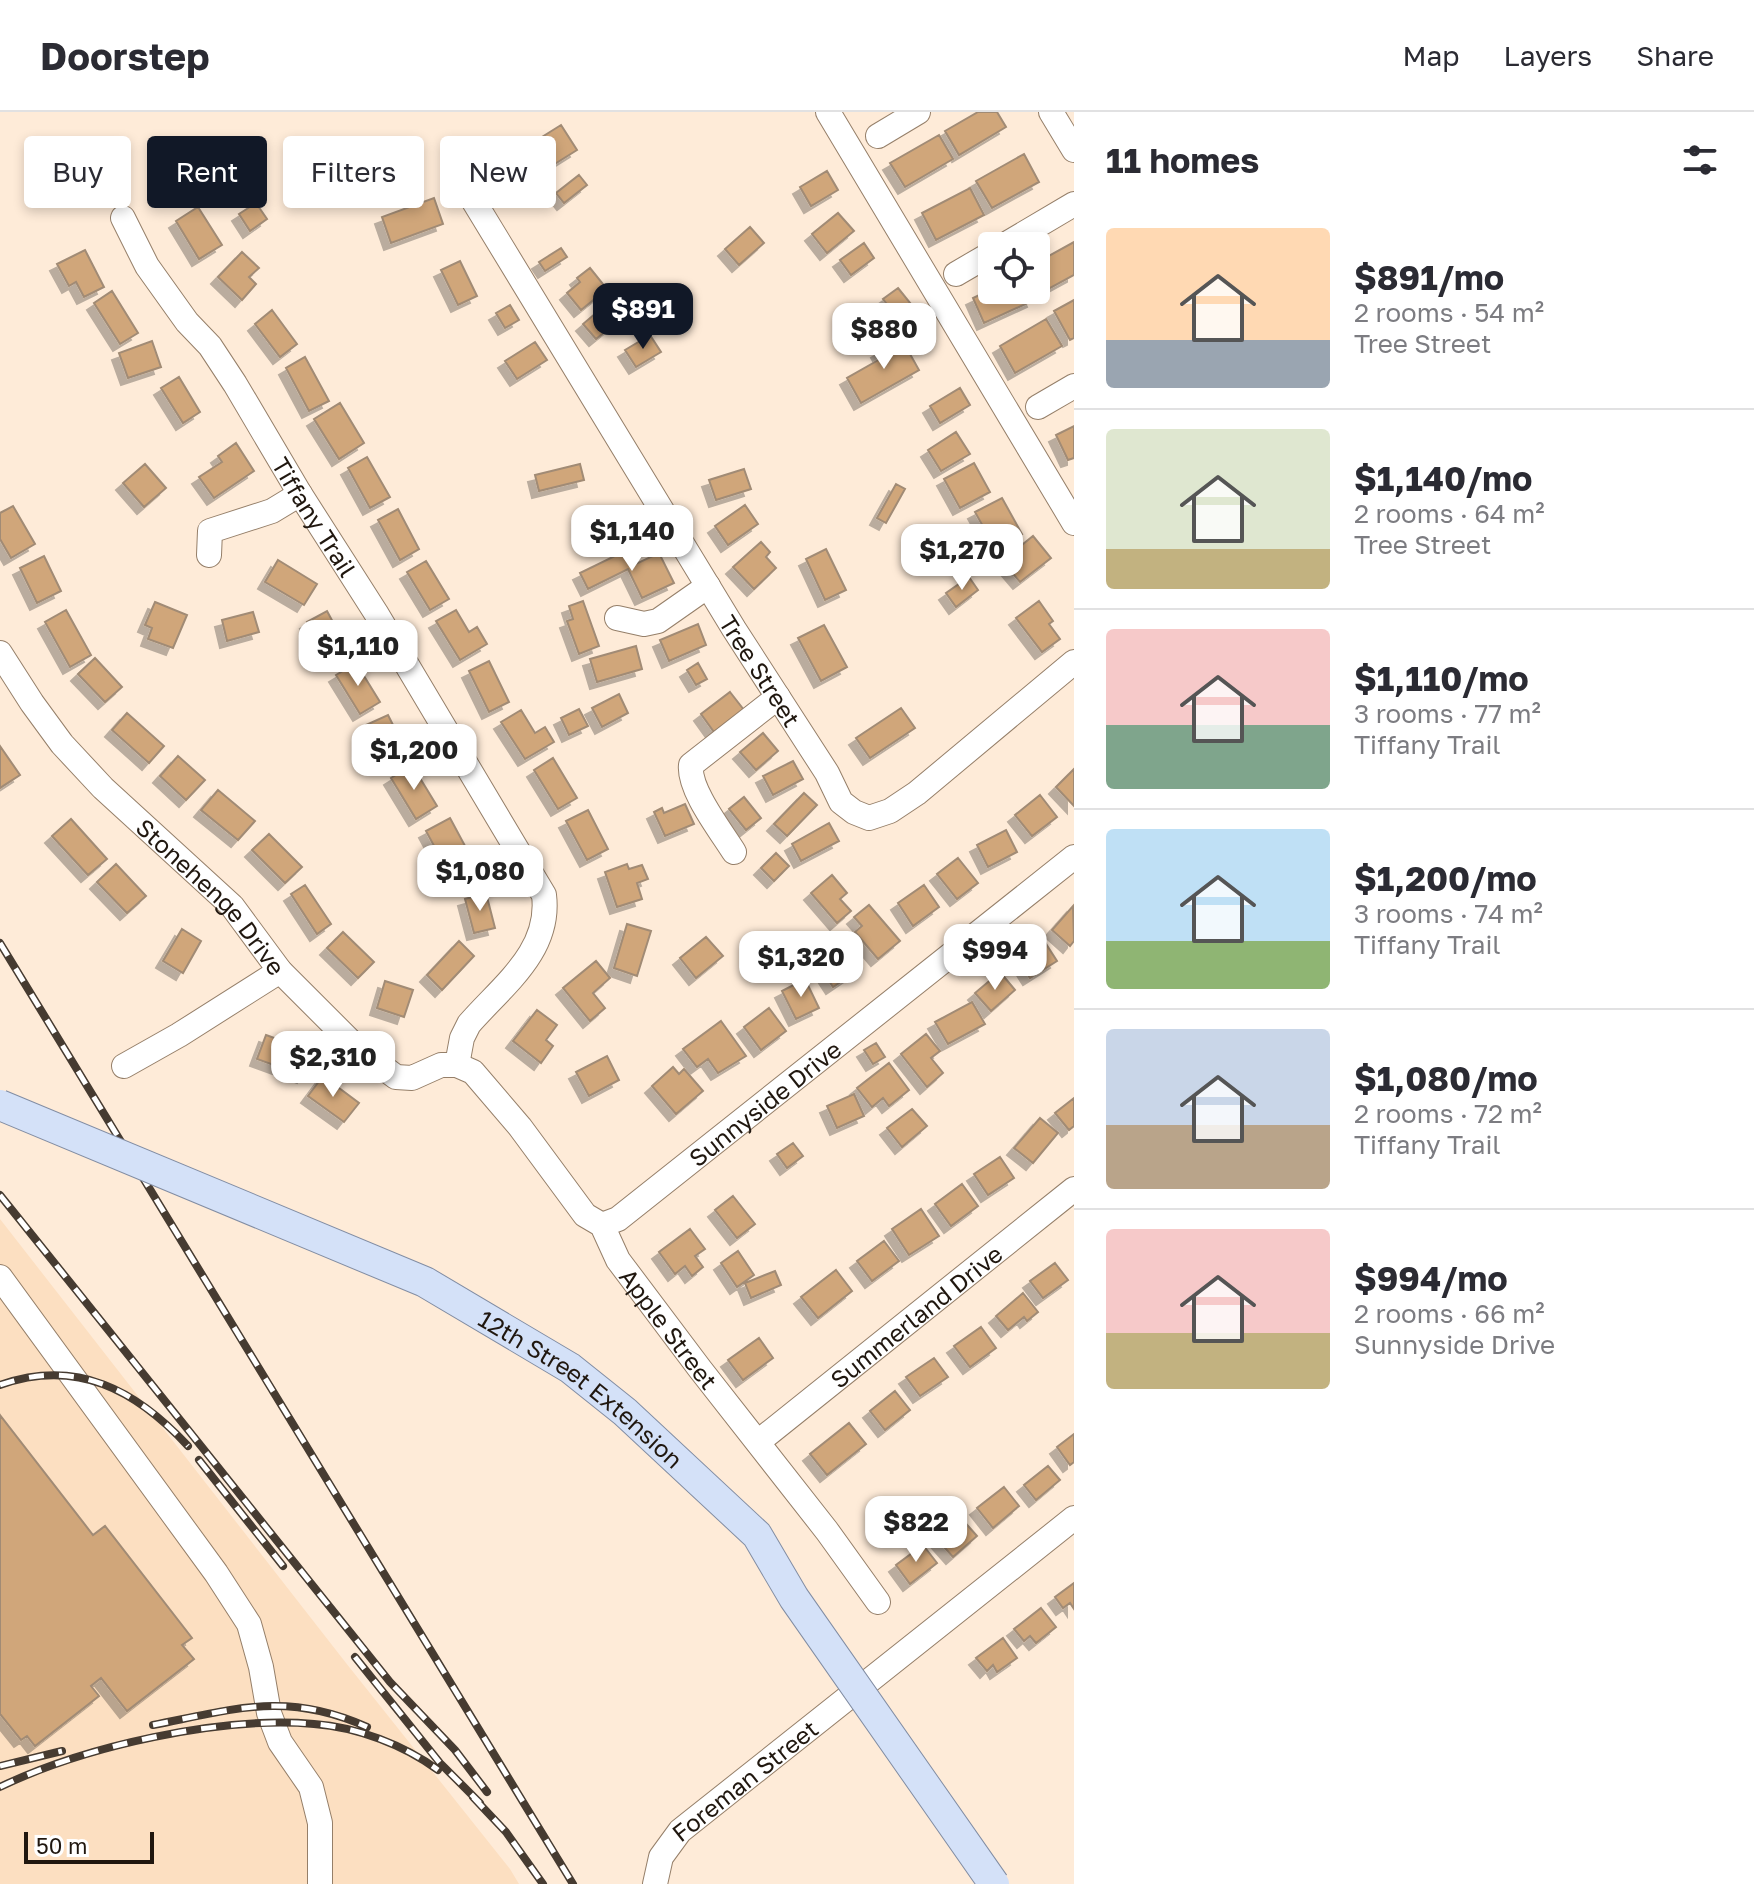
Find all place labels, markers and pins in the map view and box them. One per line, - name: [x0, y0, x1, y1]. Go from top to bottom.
- pin: $891: [596, 283, 690, 351]
- pin: $880: [837, 303, 931, 371]
- pin: $1,140: [567, 505, 697, 573]
- pin: $1,270: [897, 524, 1027, 592]
- pin: $1,110: [293, 620, 423, 688]
- pin: $1,200: [349, 724, 479, 792]
- pin: $1,080: [415, 845, 545, 913]
- pin: $994: [948, 924, 1042, 992]
- pin: $1,320: [736, 931, 866, 999]
- pin: $2,310: [268, 1031, 398, 1099]
- pin: $822: [869, 1496, 963, 1564]

